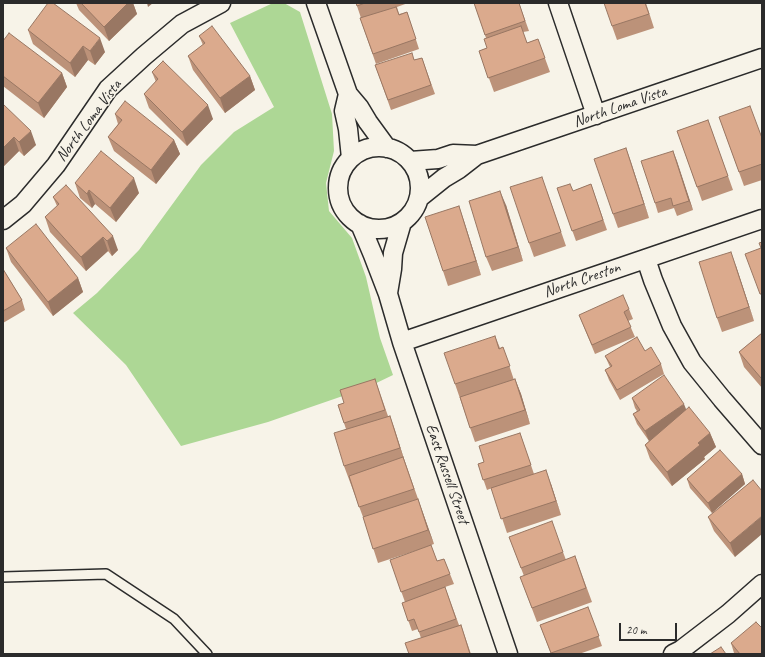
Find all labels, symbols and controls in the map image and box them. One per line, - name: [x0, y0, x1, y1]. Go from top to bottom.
- street label: North Loma Vista: [52, 76, 126, 166]
- street label: North Loma Vista: [571, 82, 669, 132]
- street label: North Creston: [541, 258, 623, 302]
- street label: East Russell Street: [421, 422, 473, 526]
- scale bar: [621, 615, 679, 641]
- text: 20 m: [626, 622, 646, 638]

